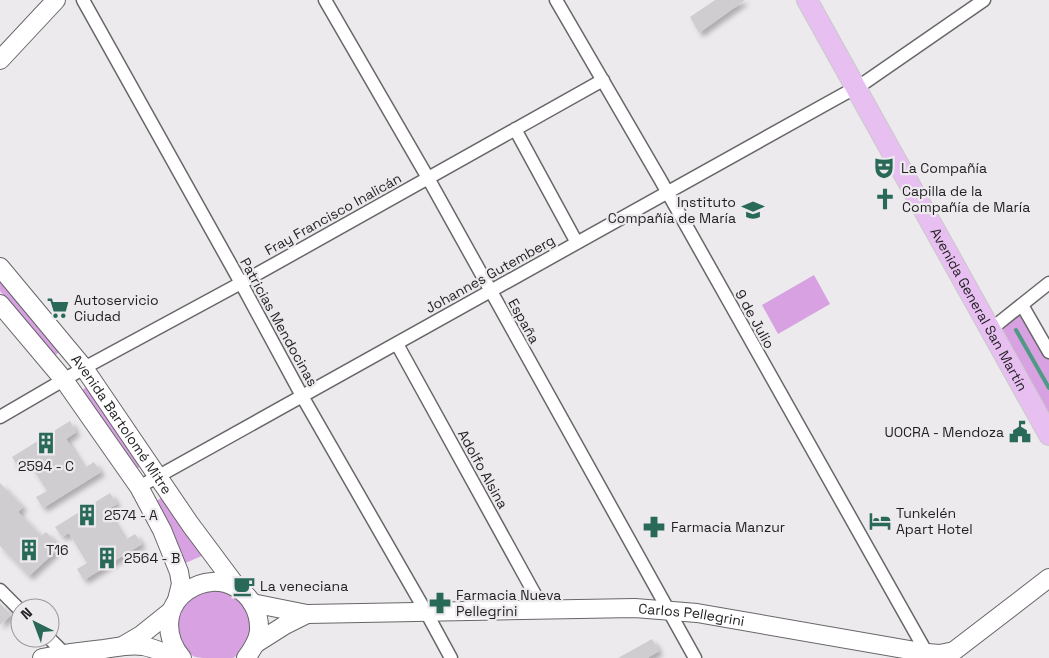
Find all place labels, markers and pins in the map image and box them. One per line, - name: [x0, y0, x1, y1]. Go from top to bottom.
- theatre icon: La Compañía: [871, 155, 897, 181]
- place label: La Compañía: [901, 159, 987, 177]
- place label: Capilla de la Compañía de María: [902, 182, 1030, 216]
- church icon: Capilla de la Compañía de María: [872, 186, 898, 212]
- place label: Instituto Compañía de María: [608, 193, 736, 227]
- school or university icon: Instituto Compañía de María: [740, 197, 766, 223]
- place label: Autoservicio Ciudad: [74, 291, 159, 325]
- supermarket icon: Autoservicio Ciudad: [45, 295, 71, 321]
- public building icon: UOCRA - Mendoza: [1007, 419, 1033, 445]
- place label: UOCRA - Mendoza: [884, 423, 1004, 441]
- building icon: 2594 - C: [33, 430, 59, 456]
- place label: 2594 - C: [18, 457, 74, 475]
- building icon: 2574 - A: [74, 502, 100, 528]
- place label: Tunkelén Apart Hotel: [896, 504, 973, 538]
- place label: 2574 - A: [104, 506, 158, 524]
- hotel icon: Tunkelén Apart Hotel: [867, 508, 893, 534]
- pharmacy icon: Farmacia Manzur: [641, 514, 667, 540]
- place label: Farmacia Manzur: [671, 518, 785, 536]
- building icon: T16: [16, 537, 42, 563]
- place label: T16: [46, 541, 69, 559]
- building icon: 2564 - B: [94, 545, 120, 571]
- place label: 2564 - B: [124, 549, 180, 567]
- cafe icon: La veneciana: [231, 573, 257, 599]
- place label: La veneciana: [260, 577, 348, 595]
- place label: Farmacia Nueva Pellegrini: [456, 586, 561, 620]
- pharmacy icon: Farmacia Nueva Pellegrini: [427, 590, 453, 616]

